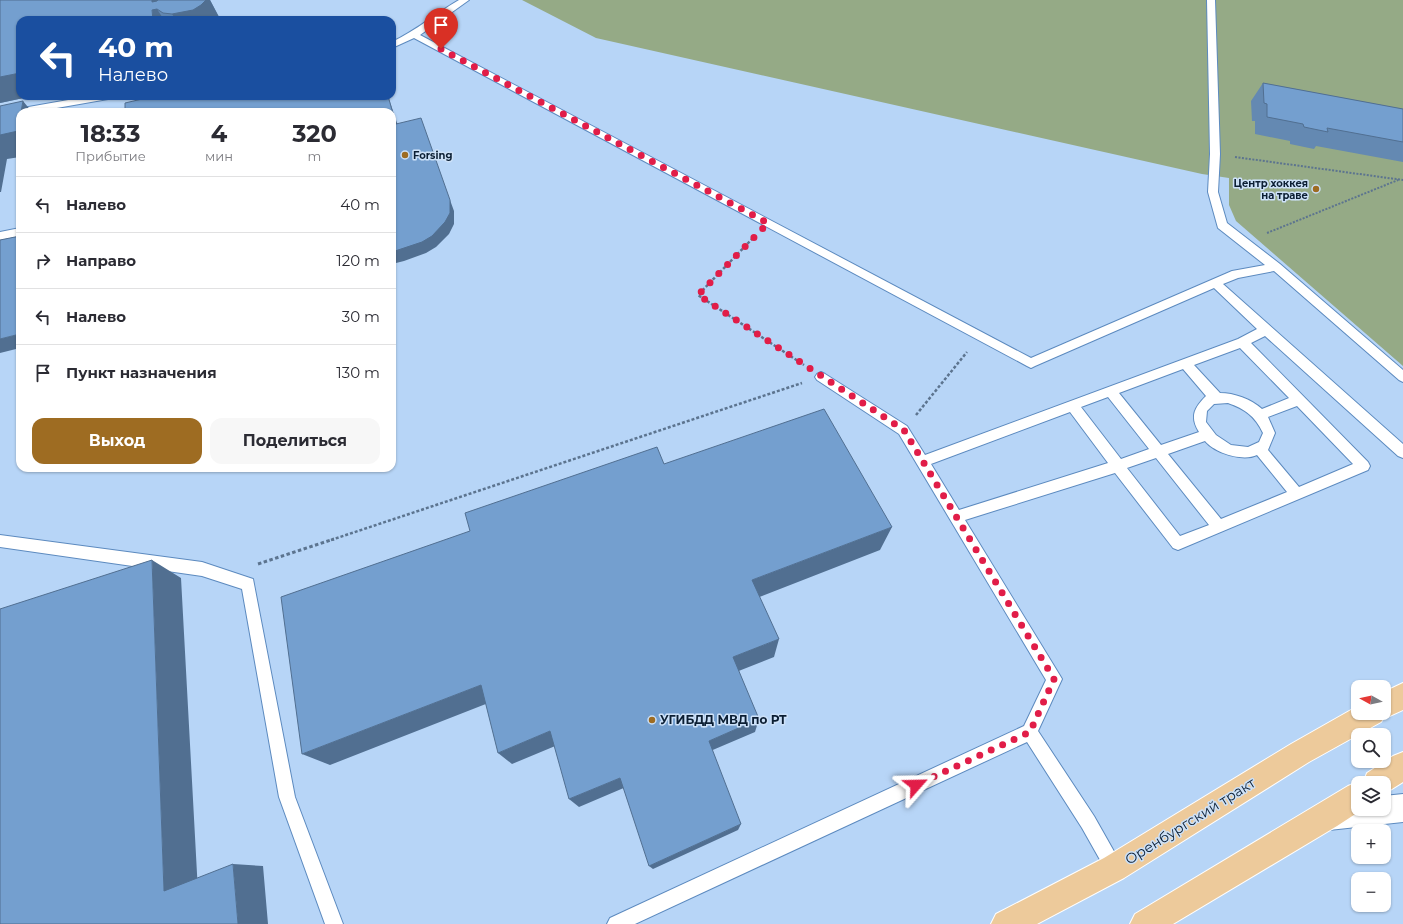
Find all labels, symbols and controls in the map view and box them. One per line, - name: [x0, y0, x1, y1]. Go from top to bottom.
- pin: [424, 8, 458, 49]
- icon: arrive: [430, 14, 452, 36]
- text: 40 m: [98, 30, 174, 64]
- icon: left: [32, 32, 84, 84]
- text: Налево: [98, 64, 168, 86]
- text: 18:33: [81, 119, 140, 148]
- text: 4: [211, 119, 227, 148]
- text: 320: [292, 119, 337, 148]
- text: Прибытие: [75, 148, 146, 164]
- text: мин: [205, 148, 233, 164]
- text: m: [308, 148, 321, 164]
- place label: Forsing: [413, 149, 452, 162]
- marker: Forsing: [400, 150, 410, 160]
- place label: Центр хоккея на траве: [1234, 177, 1308, 202]
- marker: Центр хоккея на траве: [1311, 184, 1321, 194]
- icon: left: [32, 194, 54, 216]
- text: Налево: [66, 195, 126, 214]
- text: 40 m: [340, 195, 380, 214]
- icon: right: [32, 250, 54, 272]
- text: Направо: [66, 251, 136, 270]
- text: 120 m: [336, 251, 380, 270]
- icon: left: [32, 306, 54, 328]
- text: Налево: [66, 307, 126, 326]
- text: 30 m: [342, 307, 380, 326]
- icon: arrive: [32, 362, 54, 384]
- text: Пункт назначения: [66, 363, 217, 382]
- text: 130 m: [336, 363, 380, 382]
- button: Выход: [32, 418, 202, 464]
- button: Поделиться: [210, 418, 380, 464]
- north arrow: [1351, 680, 1391, 720]
- map controls: [1351, 680, 1391, 912]
- place label: УГИБДД МВД по РТ: [660, 712, 787, 727]
- marker: УГИБДД МВД по РТ: [647, 715, 657, 725]
- button: search: [1351, 728, 1391, 768]
- position arrow: [895, 764, 937, 806]
- street label: Оренбургский тракт: [1122, 773, 1259, 868]
- button: layers: [1351, 776, 1391, 816]
- button: +: [1351, 824, 1391, 864]
- button: −: [1351, 872, 1391, 912]

